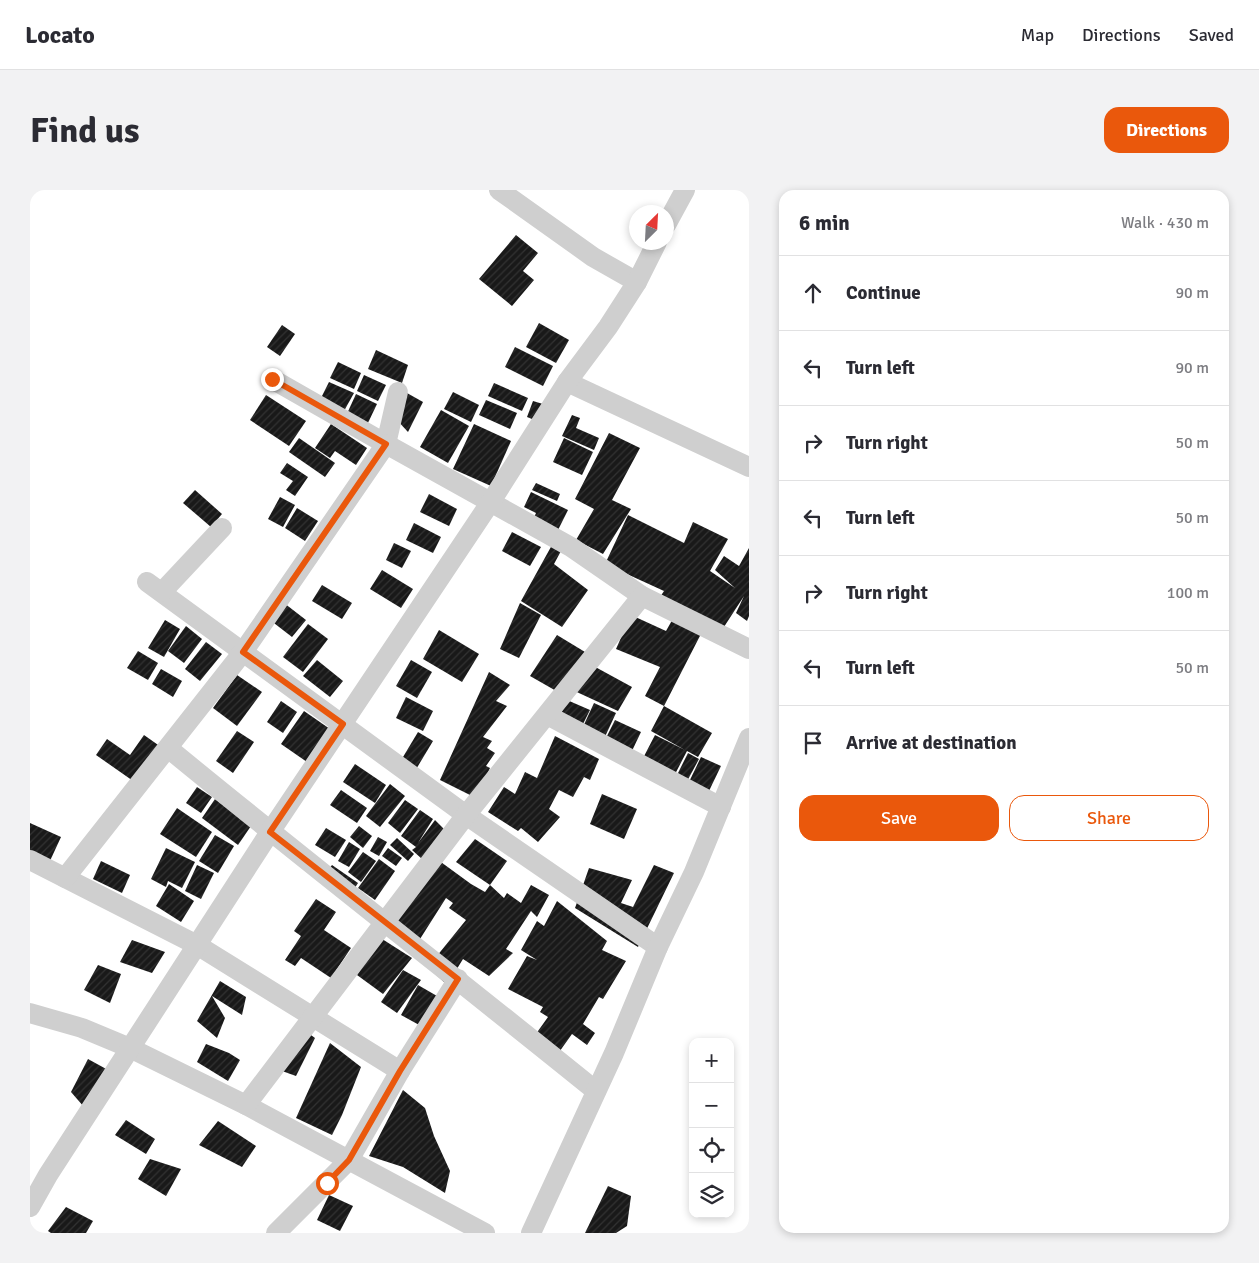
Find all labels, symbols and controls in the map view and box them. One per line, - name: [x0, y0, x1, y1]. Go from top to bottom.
- text: Locato: [25, 20, 95, 50]
- text: Map: [1021, 24, 1054, 46]
- text: Directions: [1082, 24, 1161, 46]
- text: Saved: [1189, 24, 1234, 46]
- button: Directions: [1104, 107, 1229, 153]
- text: Find us: [30, 109, 140, 152]
- north arrow: [629, 205, 674, 250]
- text: 6 min: [799, 210, 850, 236]
- text: Walk · 430 m: [1121, 213, 1209, 233]
- icon: ahead: [799, 279, 827, 307]
- text: Continue: [846, 281, 921, 305]
- text: 90 m: [1175, 283, 1209, 303]
- icon: left: [799, 354, 827, 382]
- text: Turn left: [846, 356, 915, 380]
- text: 90 m: [1175, 358, 1209, 378]
- route end: [261, 368, 284, 391]
- icon: right: [799, 429, 827, 457]
- text: Turn right: [846, 431, 928, 455]
- text: 50 m: [1175, 433, 1209, 453]
- icon: left: [799, 504, 827, 532]
- text: Turn left: [846, 506, 915, 530]
- text: 50 m: [1175, 508, 1209, 528]
- icon: right: [799, 579, 827, 607]
- text: Turn right: [846, 581, 928, 605]
- text: 100 m: [1167, 583, 1209, 603]
- icon: left: [799, 654, 827, 682]
- text: Turn left: [846, 656, 915, 680]
- text: 50 m: [1175, 658, 1209, 678]
- icon: arrive: [799, 729, 827, 757]
- text: Arrive at destination: [846, 731, 1017, 755]
- button: Save: [799, 795, 999, 841]
- button: Share: [1009, 795, 1209, 841]
- map controls: [689, 1038, 734, 1218]
- button: +: [689, 1038, 734, 1083]
- button: −: [689, 1083, 734, 1128]
- button: locate: [689, 1128, 734, 1173]
- route start: [316, 1172, 339, 1195]
- button: layers: [689, 1173, 734, 1218]

